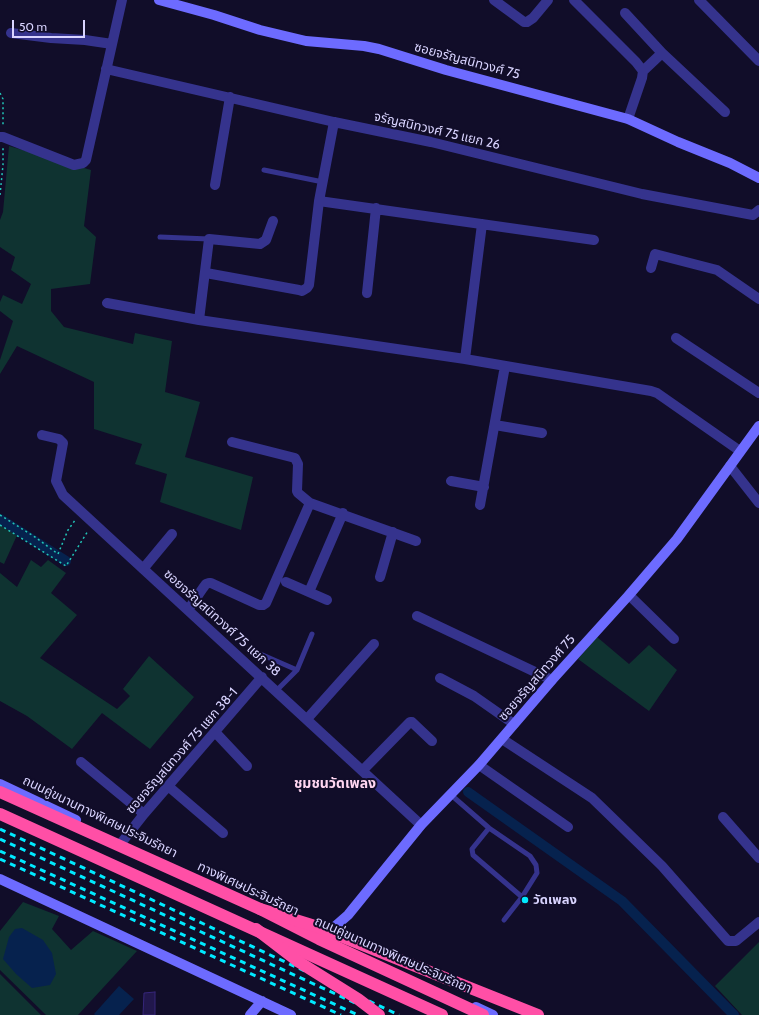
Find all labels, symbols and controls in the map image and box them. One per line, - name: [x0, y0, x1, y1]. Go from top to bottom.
- scale bar: [14, 12, 87, 38]
- text: 50 m: [19, 19, 47, 34]
- street label: ซอยจรัญสนิทวงศ์ 75: [412, 39, 522, 83]
- street label: จรัญสนิทวงศ์ 75 แยก 26: [372, 109, 502, 153]
- street label: ซอยจรัญสนิทวงศ์ 75 แยก 38: [160, 566, 284, 680]
- street label: ซอยจรัญสนิทวงศ์ 75: [495, 632, 579, 724]
- street label: ซอยจรัญสนิทวงศ์ 75 แยก 38-1: [123, 685, 241, 817]
- street label: ถนนคู่ขนานทางพิเศษประจิมรัถยา: [20, 773, 180, 861]
- district label: ชุมชนวัดเพลง: [294, 776, 376, 792]
- street label: ทางพิเศษประจิมรัถยา: [195, 859, 301, 919]
- place label: วัดเพลง: [533, 892, 577, 908]
- marker: วัดเพลง: [520, 895, 530, 905]
- street label: ถนนคู่ขนานทางพิเศษประจิมรัถยา: [312, 913, 474, 997]

